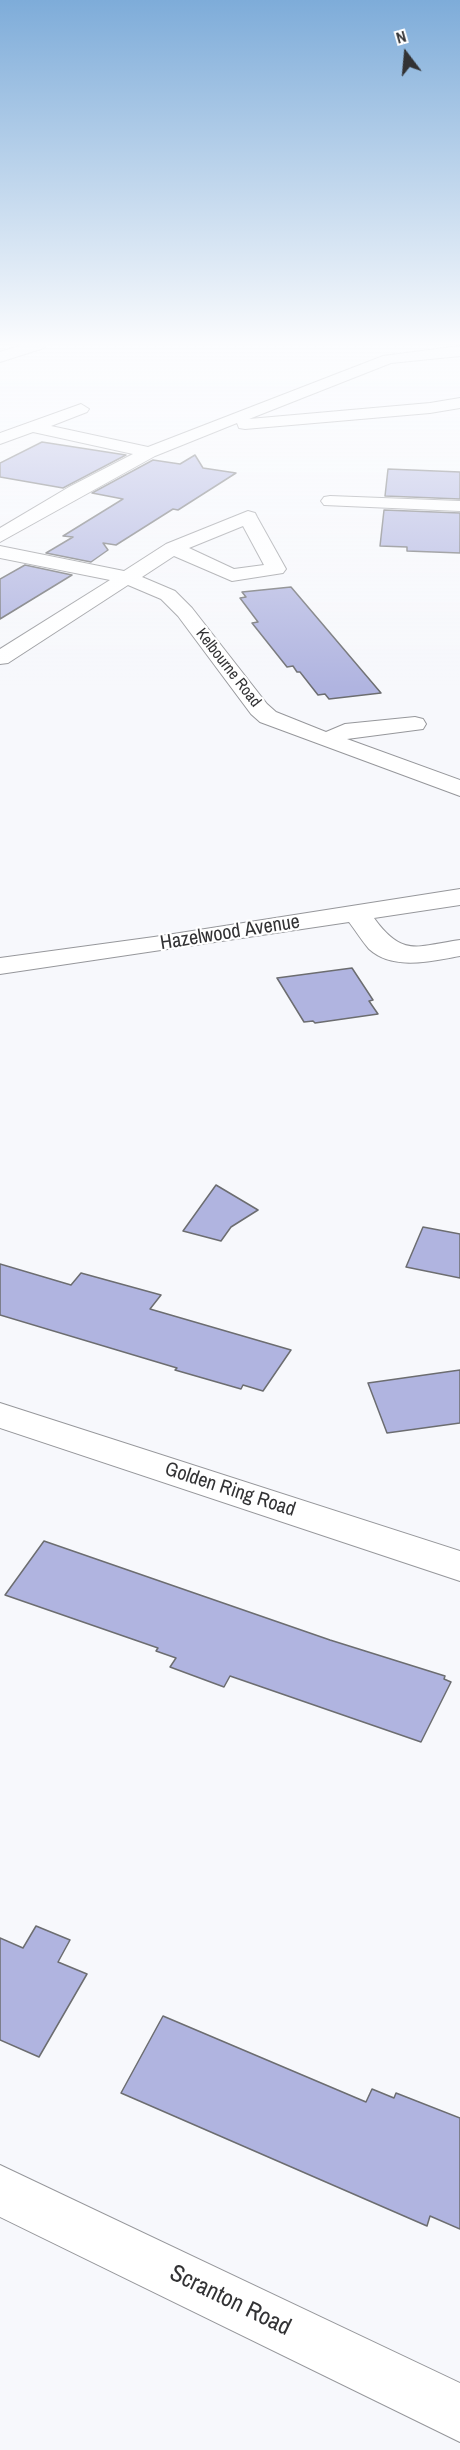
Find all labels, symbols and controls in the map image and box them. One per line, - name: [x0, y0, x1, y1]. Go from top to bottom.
- north arrow: [376, 24, 436, 84]
- text: N: [393, 25, 409, 49]
- street label: Kelbourne Road: [191, 625, 265, 711]
- street label: Hazelwood Avenue: [158, 910, 302, 956]
- street label: Golden Ring Road: [162, 1458, 298, 1522]
- street label: Scranton Road: [165, 2259, 295, 2343]

